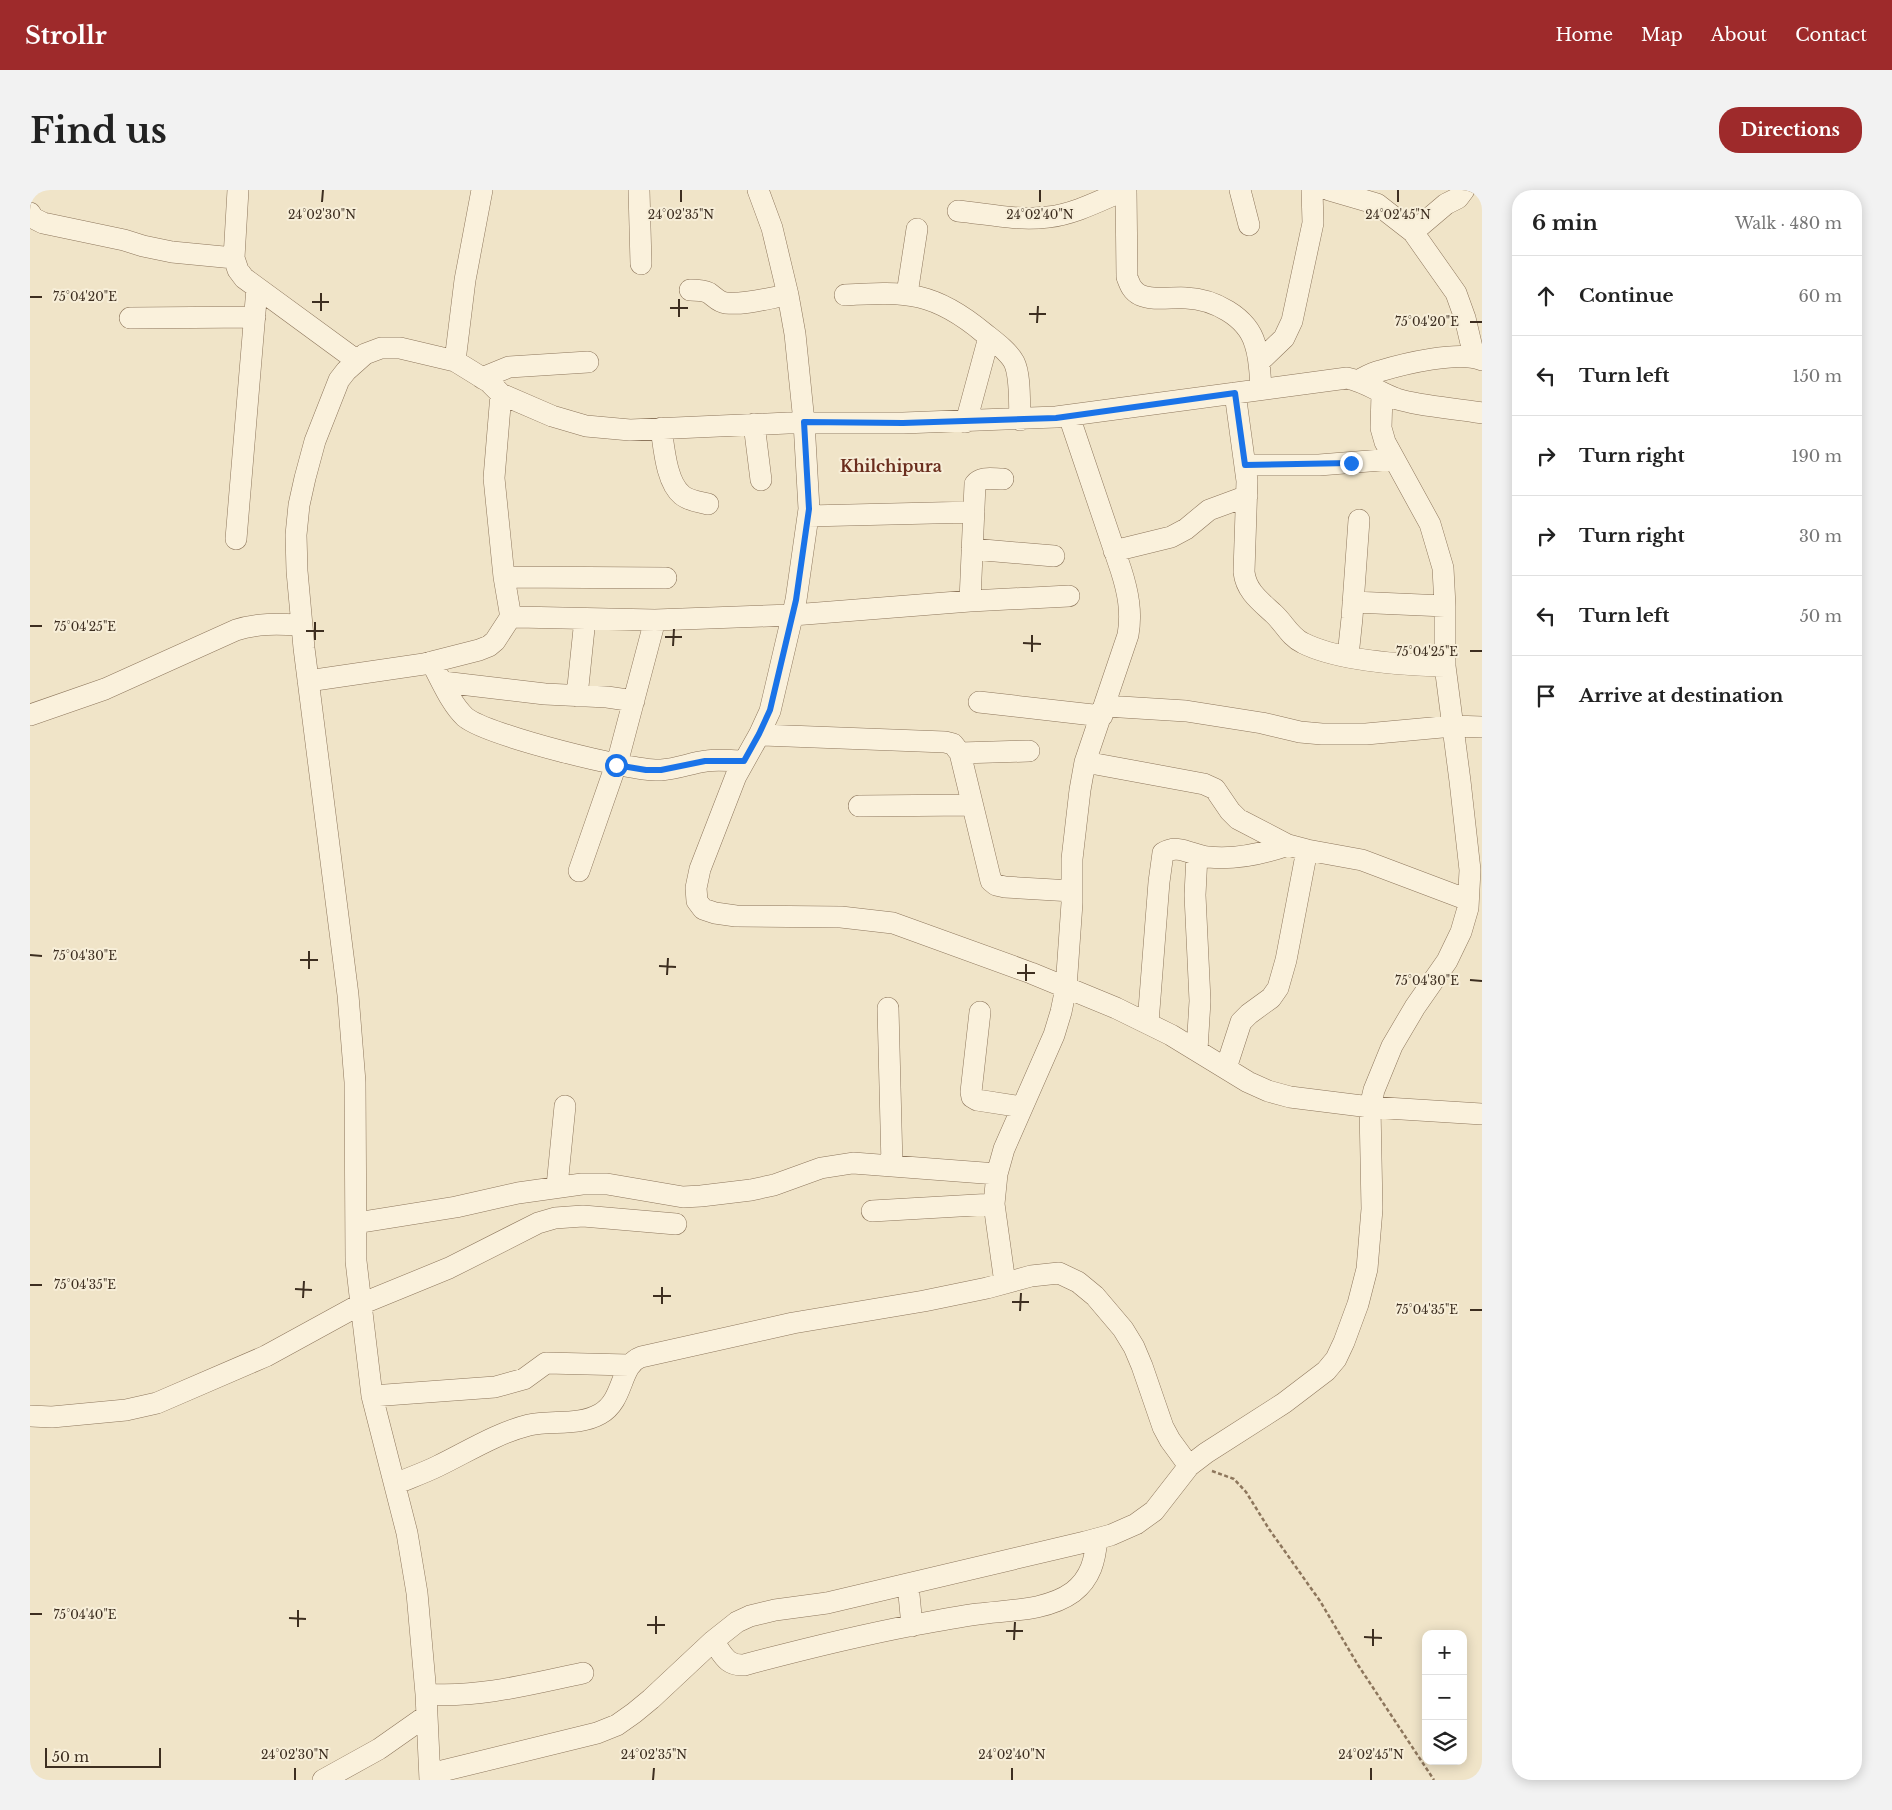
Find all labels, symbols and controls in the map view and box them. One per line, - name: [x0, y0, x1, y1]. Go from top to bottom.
- text: Strollr: [25, 21, 107, 50]
- text: Home: [1555, 24, 1613, 46]
- text: Map: [1641, 24, 1683, 46]
- text: About: [1711, 24, 1767, 46]
- text: Contact: [1795, 24, 1867, 46]
- button: Directions: [1719, 107, 1862, 153]
- text: Find us: [30, 109, 167, 152]
- text: 24°02'30"N: [288, 207, 356, 222]
- text: 24°02'35"N: [648, 207, 714, 222]
- text: 24°02'40"N: [1006, 207, 1074, 222]
- text: 24°02'45"N: [1365, 207, 1431, 222]
- text: 6 min: [1532, 210, 1598, 236]
- text: Walk · 480 m: [1735, 213, 1842, 233]
- icon: ahead: [1532, 282, 1560, 310]
- text: Continue: [1579, 284, 1674, 307]
- text: 60 m: [1799, 286, 1842, 306]
- text: 75°04'20"E: [53, 289, 117, 304]
- text: 75°04'20"E: [1395, 314, 1459, 329]
- icon: left: [1532, 362, 1560, 390]
- text: Turn left: [1579, 364, 1670, 387]
- text: 150 m: [1793, 366, 1842, 386]
- icon: right: [1532, 442, 1560, 470]
- text: Turn right: [1579, 444, 1685, 467]
- text: 190 m: [1791, 446, 1842, 466]
- route end: [1340, 452, 1363, 475]
- district label: Khilchipura: [840, 456, 942, 476]
- icon: right: [1532, 522, 1560, 550]
- text: Turn right: [1579, 524, 1685, 547]
- text: 30 m: [1799, 526, 1842, 546]
- icon: left: [1532, 602, 1560, 630]
- text: Turn left: [1579, 604, 1670, 627]
- text: 50 m: [1800, 606, 1842, 626]
- text: 75°04'25"E: [54, 619, 116, 634]
- text: 75°04'25"E: [1396, 644, 1458, 659]
- icon: arrive: [1532, 682, 1560, 710]
- text: Arrive at destination: [1579, 684, 1783, 707]
- route start: [605, 754, 628, 777]
- text: 75°04'30"E: [53, 948, 117, 963]
- text: 75°04'30"E: [1395, 973, 1459, 988]
- text: 75°04'35"E: [54, 1277, 116, 1292]
- text: 75°04'35"E: [1396, 1302, 1458, 1317]
- text: 75°04'40"E: [53, 1607, 117, 1622]
- map controls: [1422, 1630, 1467, 1765]
- button: +: [1422, 1630, 1467, 1675]
- button: −: [1422, 1675, 1467, 1720]
- button: layers: [1422, 1720, 1467, 1765]
- scale bar: [45, 1745, 161, 1768]
- text: 24°02'30"N: [261, 1747, 329, 1762]
- text: 24°02'35"N: [621, 1747, 687, 1762]
- text: 24°02'40"N: [978, 1747, 1046, 1762]
- text: 24°02'45"N: [1338, 1747, 1404, 1762]
- text: 50 m: [52, 1748, 89, 1766]

